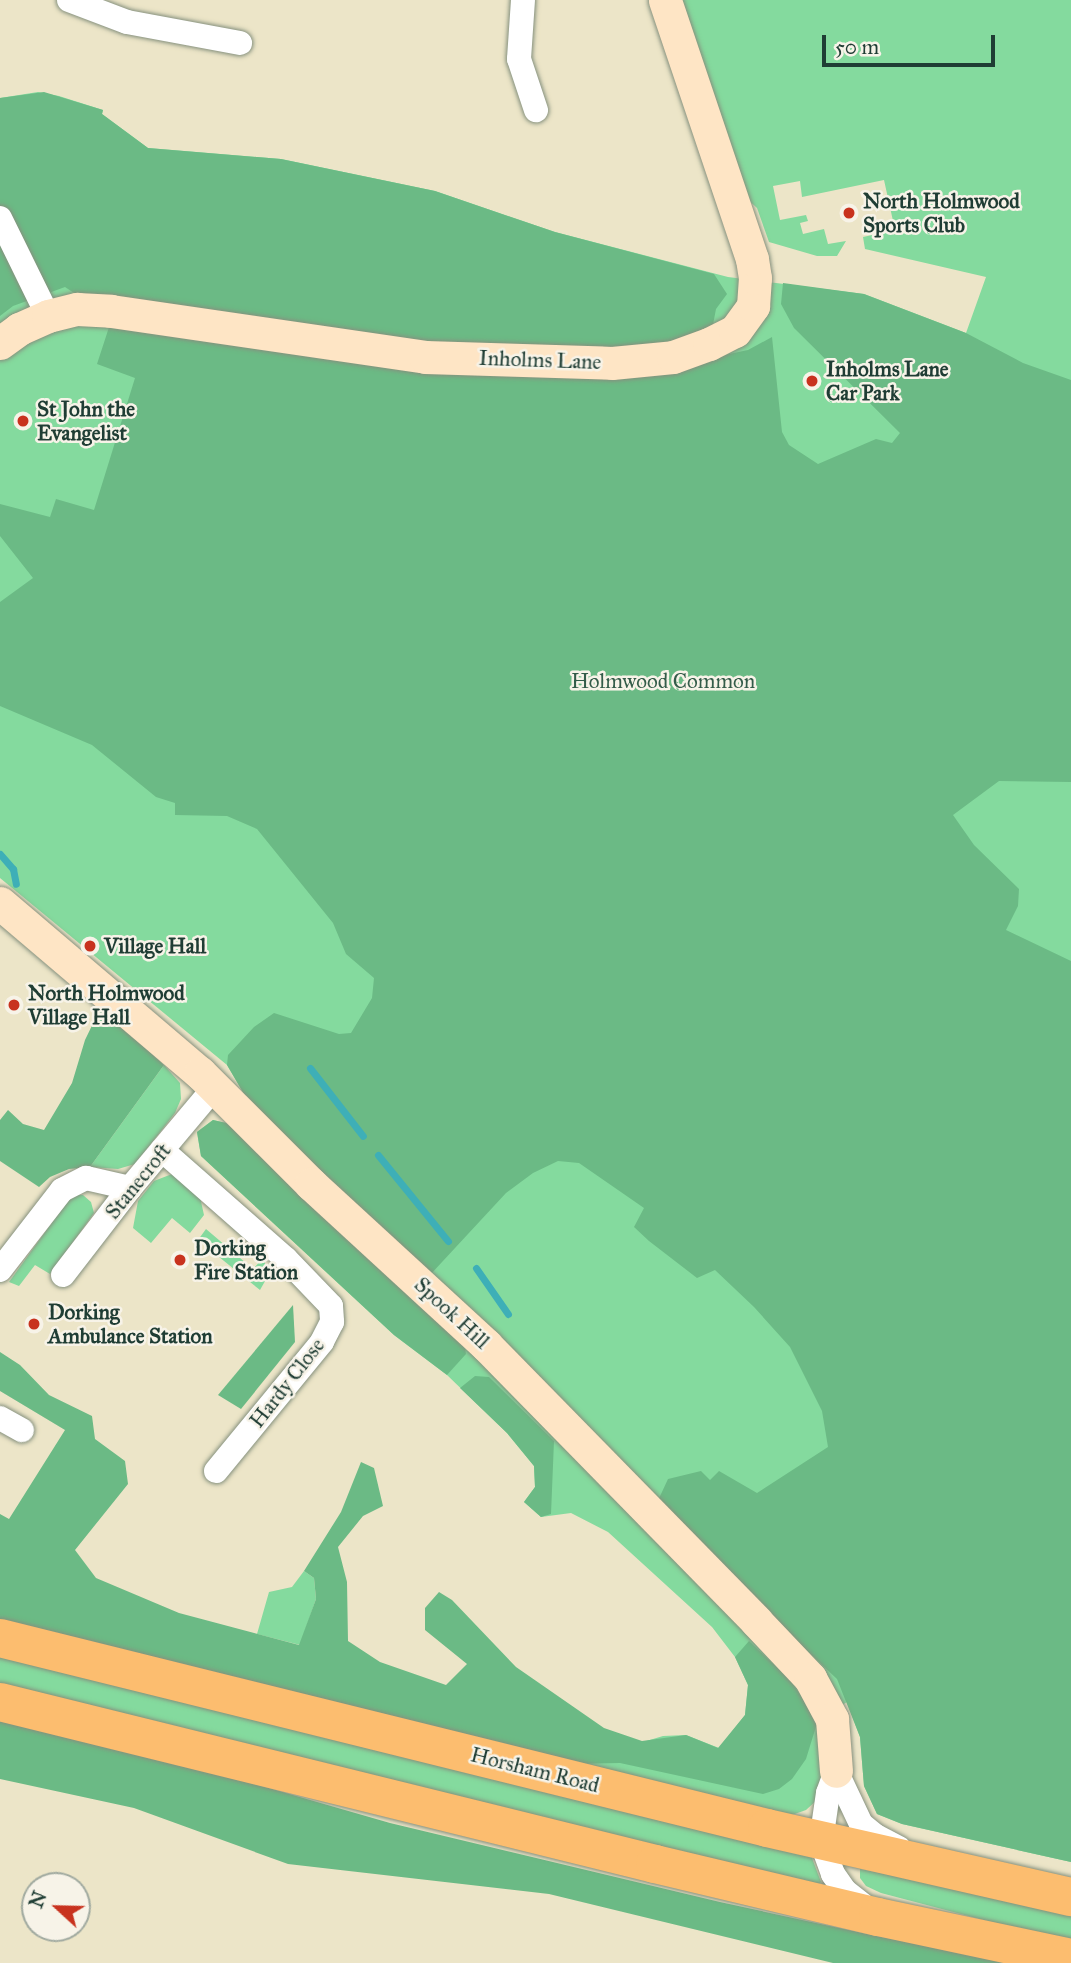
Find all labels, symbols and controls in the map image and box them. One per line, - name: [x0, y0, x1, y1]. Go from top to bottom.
- scale bar: [826, 21, 999, 65]
- text: 50 m: [835, 34, 879, 60]
- place label: North Holmwood Sports Club: [863, 188, 1020, 238]
- marker: North Holmwood Sports Club: [841, 205, 857, 221]
- street label: Inholms Lane: [478, 345, 602, 375]
- place label: Inholms Lane Car Park: [826, 356, 949, 406]
- marker: Inholms Lane Car Park: [804, 373, 820, 389]
- place label: St John the Evangelist: [37, 396, 135, 446]
- marker: St John the Evangelist: [15, 413, 31, 429]
- park label: Holmwood Common: [571, 668, 755, 694]
- place label: Village Hall: [104, 933, 206, 959]
- marker: Village Hall: [82, 938, 98, 954]
- place label: North Holmwood Village Hall: [28, 980, 185, 1030]
- marker: North Holmwood Village Hall: [6, 997, 22, 1013]
- street label: Stanecroft: [100, 1138, 176, 1224]
- place label: Dorking Fire Station: [194, 1235, 298, 1285]
- marker: Dorking Fire Station: [172, 1252, 188, 1268]
- street label: Spook Hill: [409, 1272, 495, 1354]
- place label: Dorking Ambulance Station: [48, 1299, 213, 1349]
- marker: Dorking Ambulance Station: [26, 1316, 42, 1332]
- street label: Hardy Close: [244, 1333, 330, 1433]
- street label: Horsham Road: [468, 1742, 602, 1798]
- north arrow: [21, 1872, 91, 1942]
- text: N: [24, 1888, 52, 1911]

